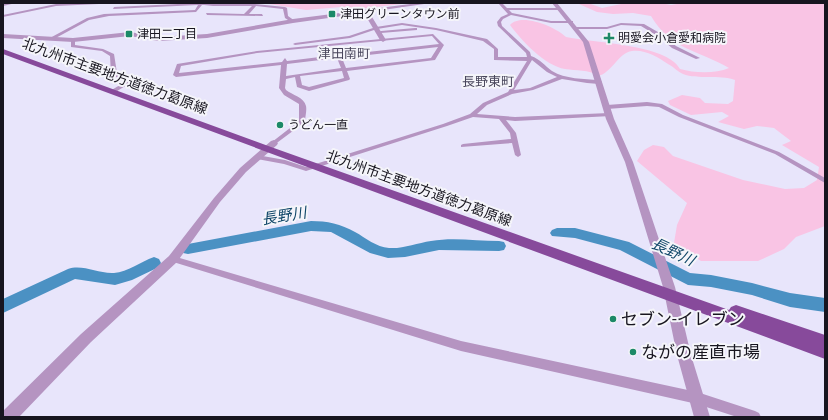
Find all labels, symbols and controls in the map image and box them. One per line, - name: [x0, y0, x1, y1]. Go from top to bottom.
- place label: 津田グリーンタウン前: [340, 7, 459, 21]
- marker: 津田グリーンタウン前: [327, 9, 337, 19]
- place label: 津田二丁目: [137, 27, 197, 41]
- marker: 津田二丁目: [124, 29, 134, 39]
- place label: 明愛会小倉愛和病院: [618, 31, 726, 45]
- marker: 明愛会小倉愛和病院: [603, 32, 615, 44]
- street label: 北九州市主要地方道徳力葛原線: [20, 35, 210, 117]
- district label: 津田南町: [318, 46, 370, 61]
- district label: 長野東町: [462, 74, 514, 89]
- place label: うどん一直: [288, 118, 348, 132]
- marker: うどん一直: [275, 120, 285, 130]
- street label: 北九州市主要地方道徳力葛原線: [324, 147, 514, 229]
- water label: 長野川: [260, 203, 310, 228]
- water label: 長野川: [649, 234, 699, 271]
- place label: セブン-イレブン: [621, 309, 745, 329]
- marker: セブン-イレブン: [608, 314, 618, 324]
- place label: ながの産直市場: [641, 342, 760, 362]
- marker: ながの産直市場: [628, 347, 638, 357]

